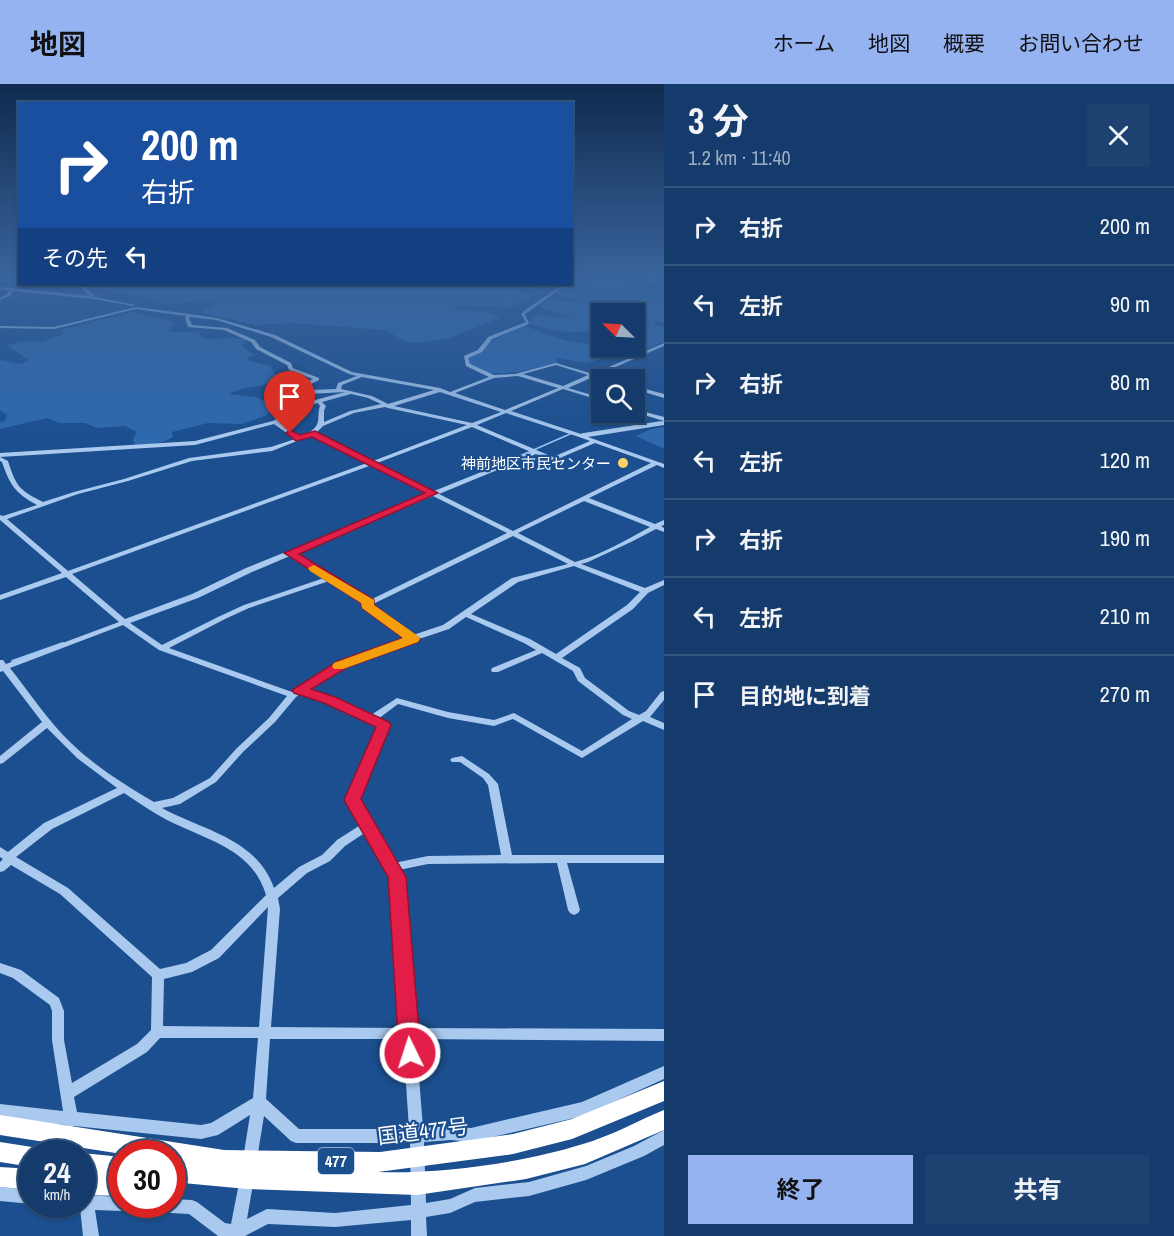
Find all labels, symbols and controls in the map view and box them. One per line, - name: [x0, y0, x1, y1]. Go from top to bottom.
- text: 地図: [30, 25, 86, 63]
- text: ホーム: [773, 29, 835, 58]
- text: 地図: [868, 29, 910, 58]
- text: 概要: [943, 29, 985, 58]
- text: お問い合わせ: [1018, 29, 1144, 58]
- text: 3 分: [688, 97, 749, 145]
- button: close: [1087, 104, 1150, 167]
- text: 200 m: [141, 117, 239, 173]
- icon: right: [42, 126, 120, 204]
- text: 1.2 km · 11:40: [688, 144, 791, 171]
- text: 右折: [141, 174, 195, 210]
- icon: right: [688, 210, 721, 243]
- text: 200 m: [1100, 211, 1150, 241]
- text: 右折: [739, 213, 783, 243]
- icon: left: [120, 240, 153, 273]
- text: その先: [42, 243, 108, 273]
- icon: left: [688, 288, 721, 321]
- text: 90 m: [1110, 289, 1150, 319]
- text: 左折: [739, 291, 783, 321]
- north arrow: [591, 303, 645, 357]
- map controls: [591, 303, 645, 423]
- icon: right: [688, 366, 721, 399]
- text: 80 m: [1110, 367, 1150, 397]
- button: search: [591, 369, 645, 423]
- text: 右折: [739, 369, 783, 399]
- pin: [264, 371, 315, 433]
- icon: arrive: [273, 380, 306, 413]
- icon: left: [688, 444, 721, 477]
- text: 120 m: [1100, 445, 1150, 475]
- text: 左折: [739, 447, 783, 477]
- place label: 神前地区市民センター: [461, 453, 611, 474]
- marker: 神前地区市民センター: [616, 456, 630, 470]
- icon: right: [688, 522, 721, 555]
- text: 190 m: [1100, 523, 1150, 553]
- text: 右折: [739, 525, 783, 555]
- icon: left: [688, 600, 721, 633]
- text: 210 m: [1100, 601, 1150, 631]
- text: 左折: [739, 603, 783, 633]
- icon: arrive: [688, 678, 721, 711]
- text: 270 m: [1100, 679, 1150, 709]
- text: 目的地に到着: [739, 681, 871, 711]
- position arrow: [378, 1021, 442, 1085]
- street label: 国道477号: [376, 1111, 470, 1151]
- speed limit sign: 30: [108, 1140, 186, 1218]
- road number: 477: [318, 1148, 354, 1174]
- text: 24: [43, 1152, 71, 1192]
- button: 終了: [688, 1155, 913, 1224]
- button: 共有: [925, 1155, 1150, 1224]
- text: km/h: [44, 1184, 70, 1205]

